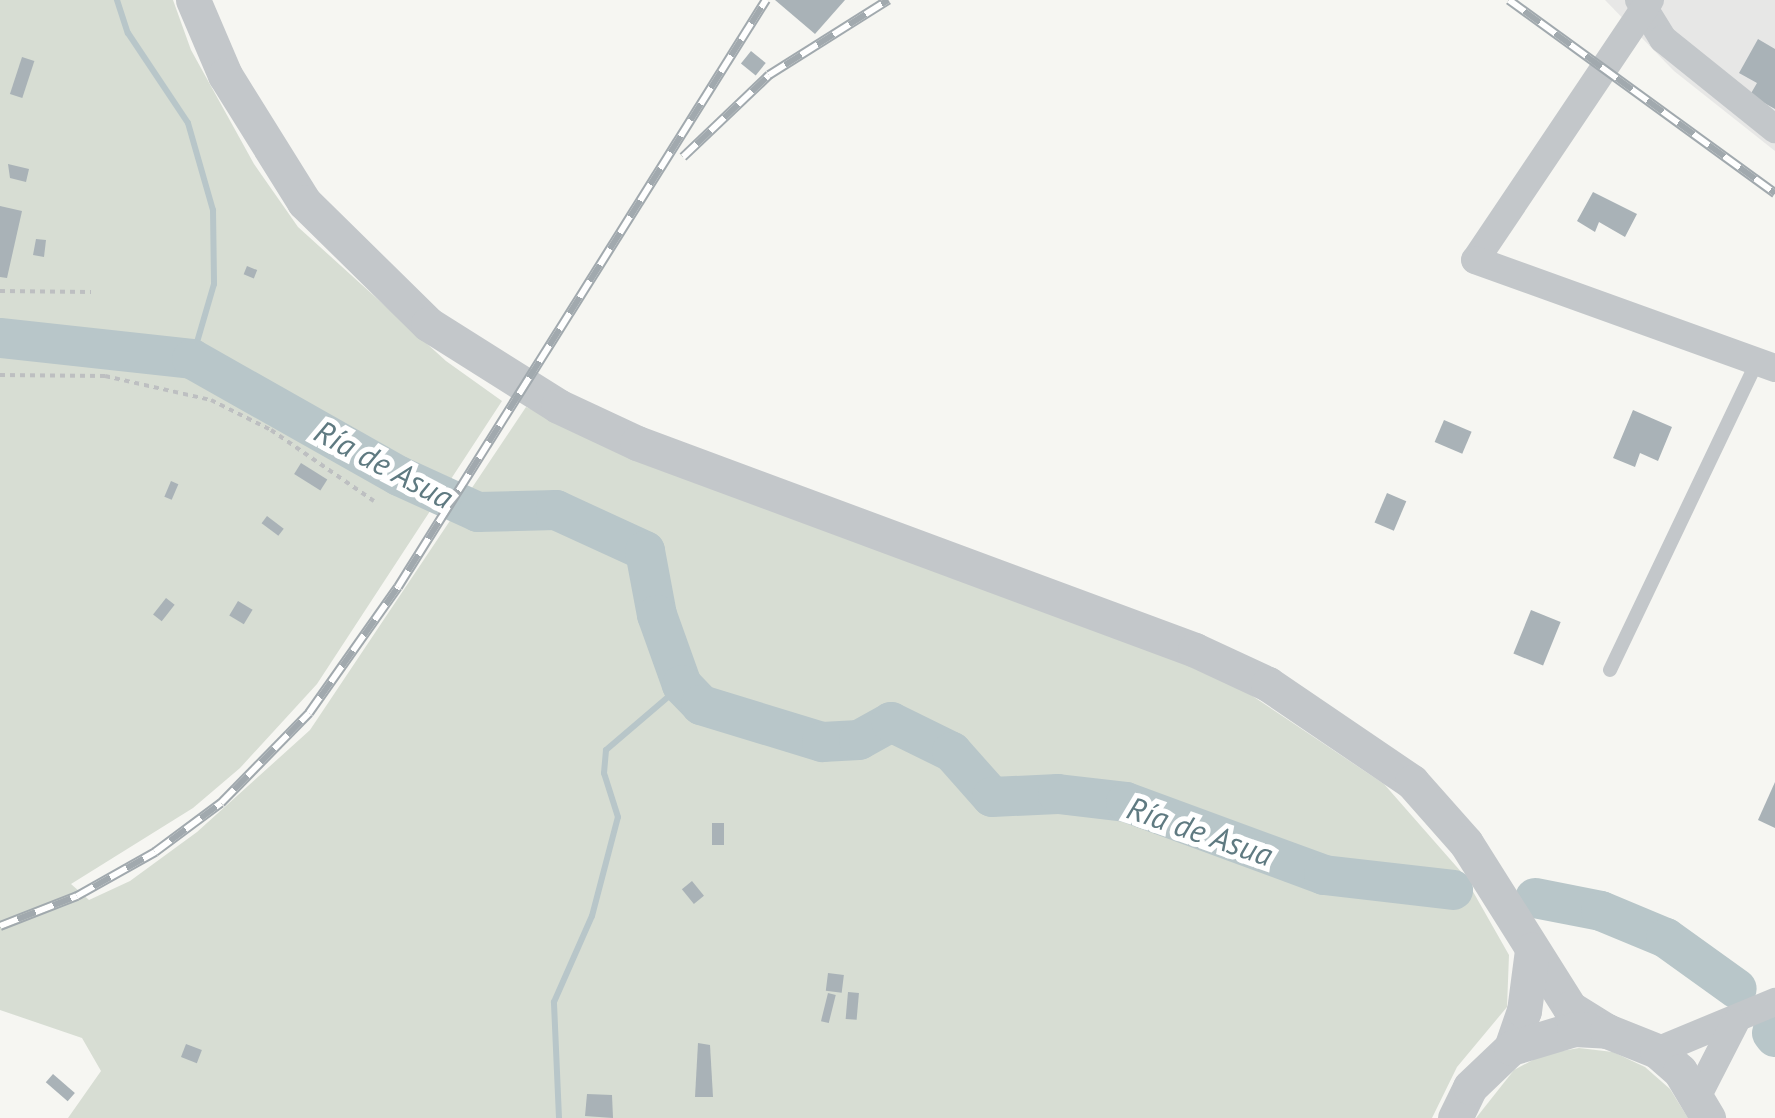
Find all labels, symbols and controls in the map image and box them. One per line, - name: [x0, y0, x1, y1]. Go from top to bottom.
- water label: Ría de Asua: [308, 411, 460, 517]
- water label: Ría de Asua: [1122, 788, 1278, 874]

